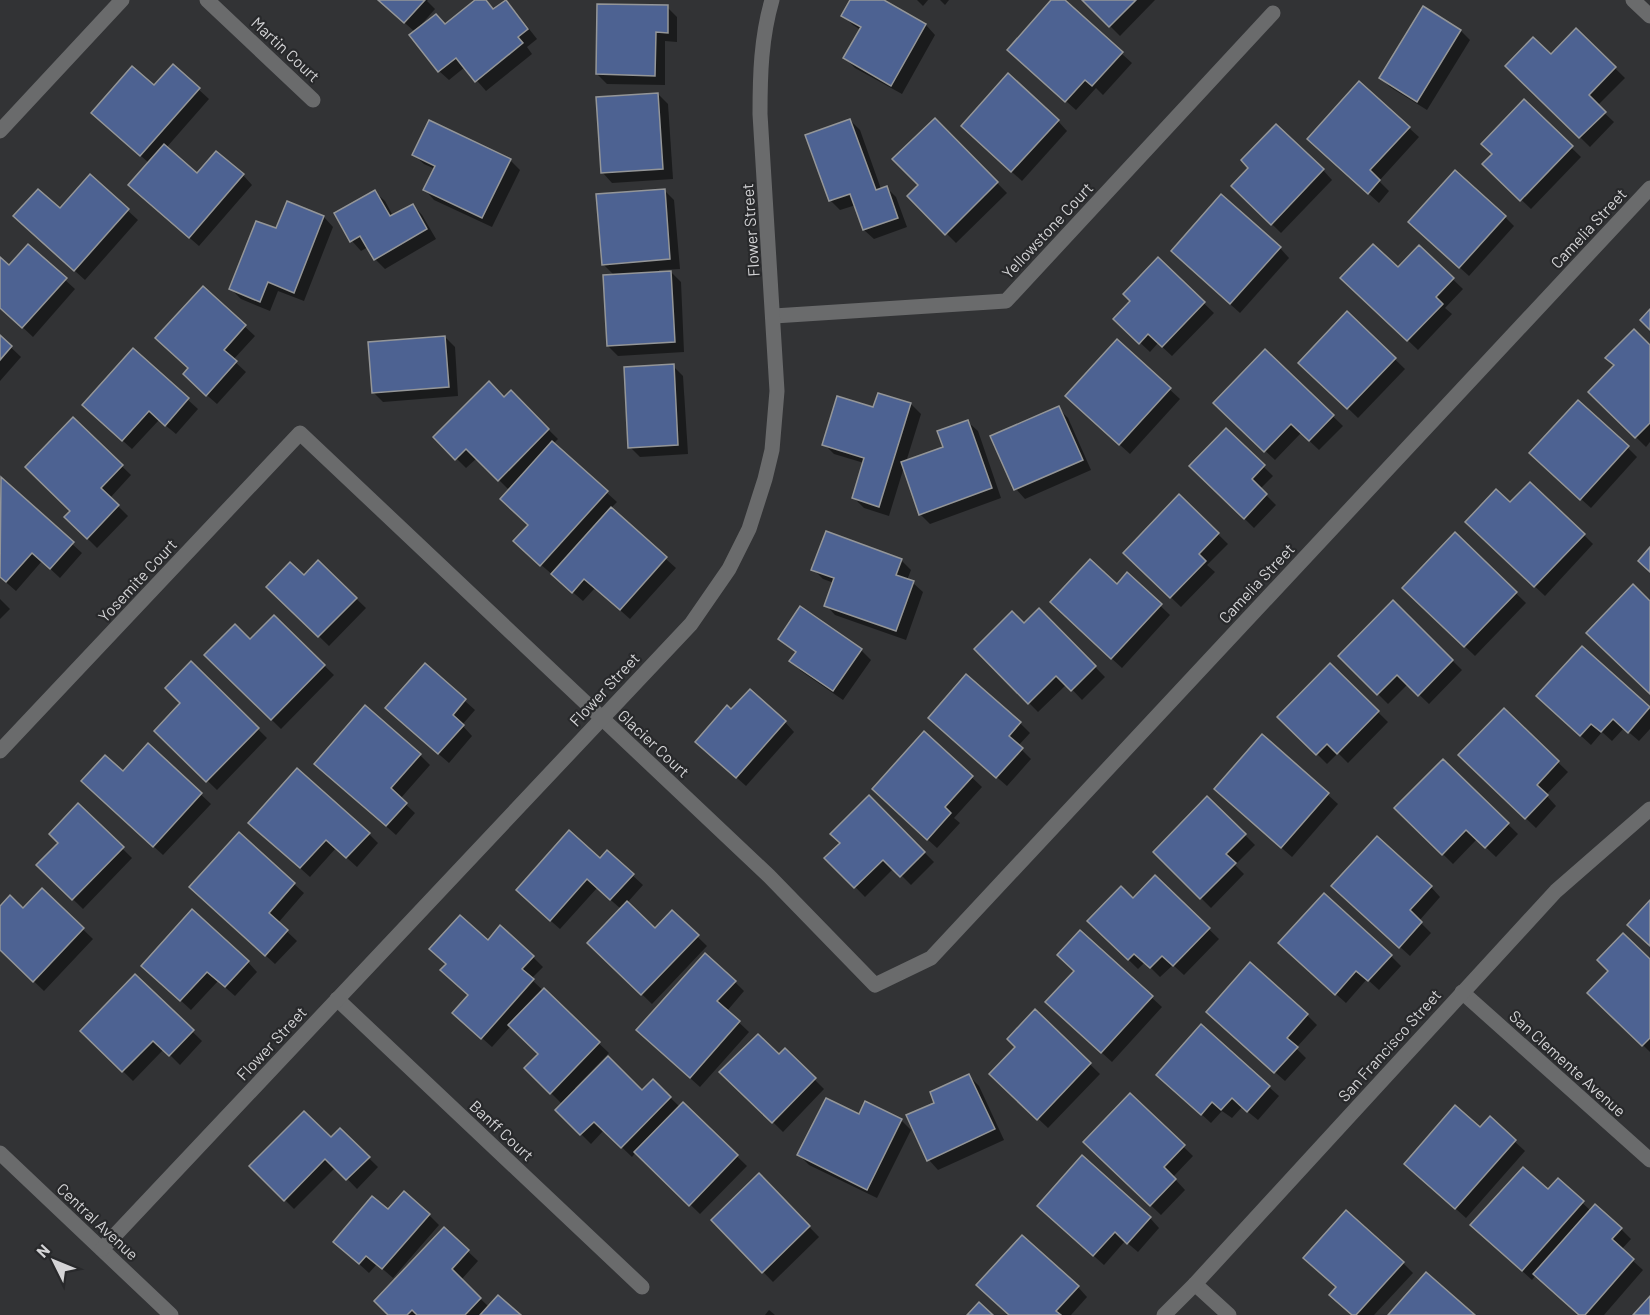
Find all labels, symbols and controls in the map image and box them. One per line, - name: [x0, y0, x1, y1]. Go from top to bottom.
- street label: Martin Court: [248, 13, 324, 85]
- street label: Yellowstone Court: [998, 178, 1096, 282]
- street label: Flower Street: [737, 183, 763, 277]
- street label: Camelia Street: [1546, 184, 1630, 272]
- street label: Yosemite Court: [94, 535, 180, 625]
- street label: Camelia Street: [1214, 539, 1298, 627]
- street label: Flower Street: [565, 648, 643, 730]
- street label: Glacier Court: [614, 705, 694, 781]
- street label: San Francisco Street: [1334, 985, 1444, 1105]
- street label: Flower Street: [232, 1002, 310, 1084]
- street label: San Clemente Avenue: [1506, 1006, 1630, 1120]
- street label: Banff Court: [466, 1096, 538, 1164]
- street label: Central Avenue: [53, 1178, 143, 1264]
- north arrow: [24, 1231, 84, 1291]
- text: N: [32, 1240, 53, 1261]

